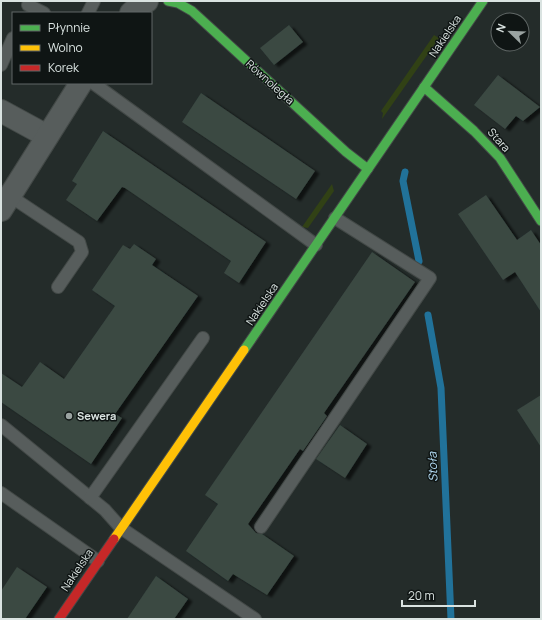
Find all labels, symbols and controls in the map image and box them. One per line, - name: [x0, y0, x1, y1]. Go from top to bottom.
- legend: [12, 12, 152, 84]
- street label: Nakielska: [425, 12, 464, 60]
- north arrow: [490, 12, 530, 52]
- text: Płynnie: [48, 19, 90, 36]
- text: N: [492, 21, 509, 34]
- text: Wolno: [48, 39, 83, 56]
- street label: Równoległa: [243, 56, 298, 107]
- text: Korek: [48, 59, 80, 76]
- street label: Stara: [485, 125, 514, 155]
- street label: Nakielska: [242, 280, 281, 328]
- place label: Sewera: [77, 408, 116, 423]
- marker: Sewera: [64, 411, 74, 421]
- water label: Stoła: [423, 450, 442, 482]
- street label: Nakielska: [57, 546, 96, 594]
- scale bar: [402, 582, 475, 608]
- text: 20 m: [408, 587, 435, 604]

